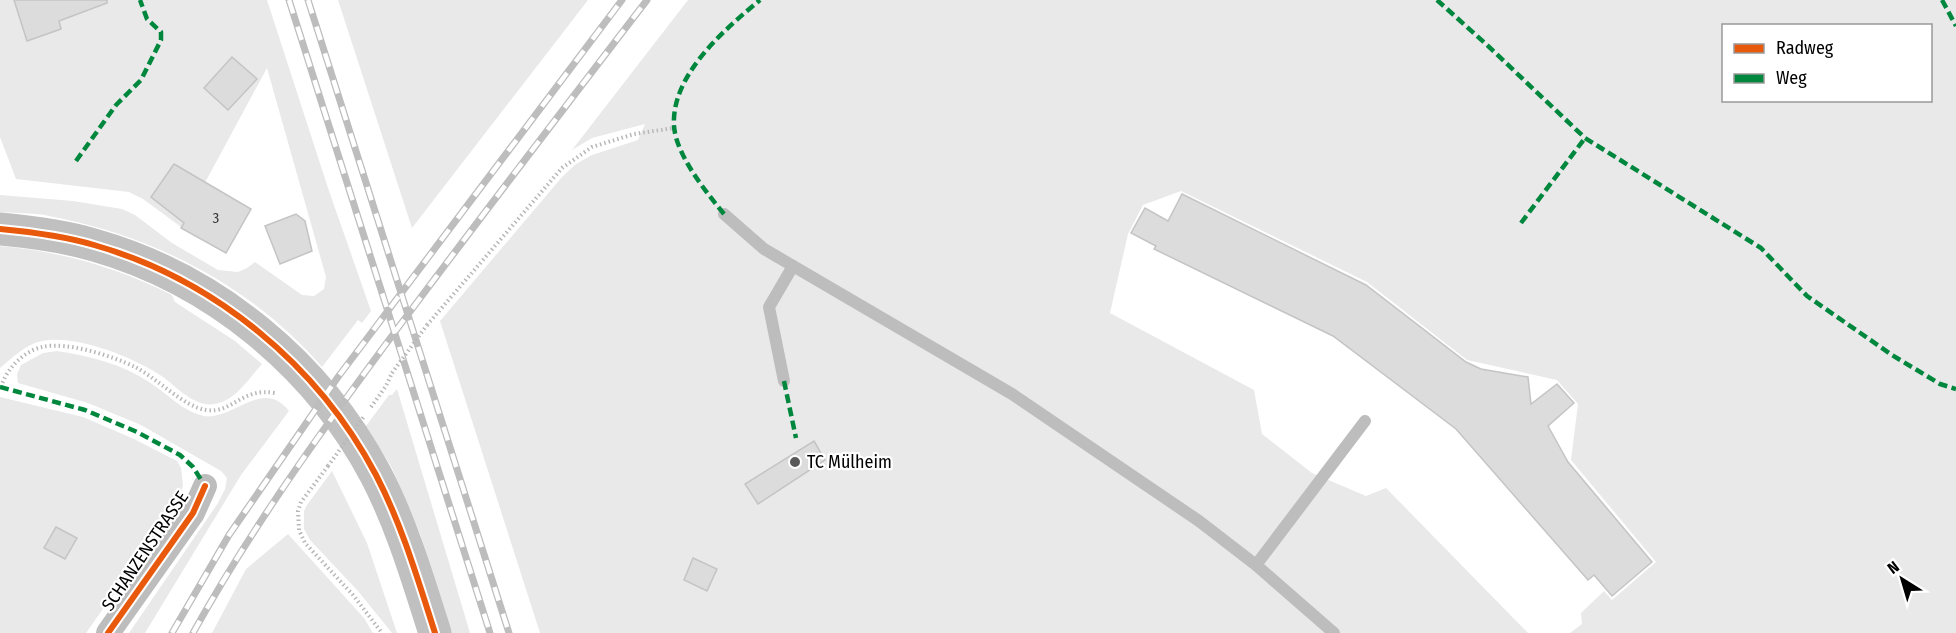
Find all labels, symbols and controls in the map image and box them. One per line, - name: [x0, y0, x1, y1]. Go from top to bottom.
- legend: [1722, 24, 1932, 102]
- text: Radweg: [1776, 37, 1834, 59]
- text: Weg: [1776, 67, 1807, 89]
- house number: 3: [213, 209, 220, 227]
- place label: TC Mülheim: [807, 451, 892, 473]
- marker: TC Mülheim: [788, 455, 802, 469]
- street label: SCHANZENSTRASSE: [97, 487, 193, 615]
- north arrow: [1872, 549, 1932, 609]
- text: N: [1884, 557, 1903, 578]

